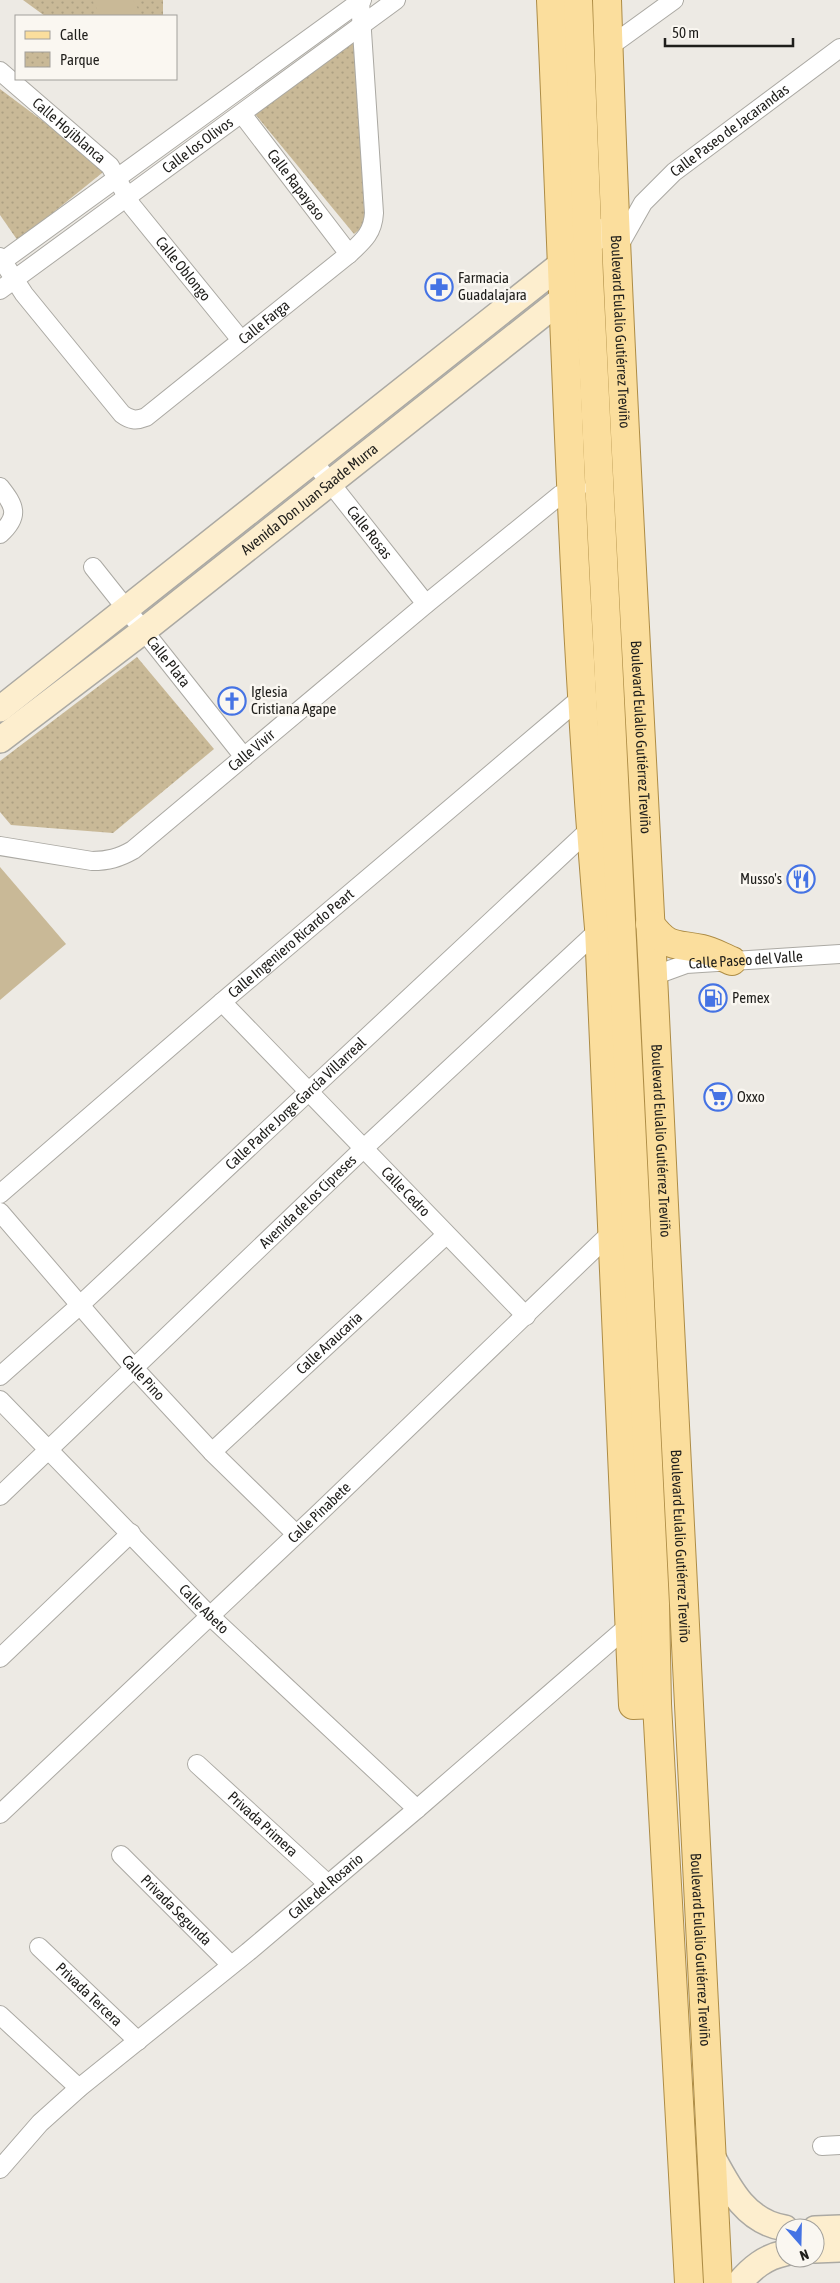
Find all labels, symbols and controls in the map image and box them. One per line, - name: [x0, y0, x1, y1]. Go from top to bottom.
- legend: [15, 15, 178, 80]
- scale bar: [665, 15, 792, 47]
- text: 50 m: [672, 24, 699, 41]
- text: Calle: [60, 26, 89, 43]
- text: Parque: [60, 51, 100, 68]
- street label: Calle Paseo de Jacarandas: [667, 80, 792, 180]
- street label: Calle Hojiblanca: [29, 94, 109, 166]
- street label: Calle los Olivos: [159, 113, 236, 176]
- street label: Calle Rapayaso: [264, 146, 329, 223]
- street label: Calle Oblongo: [152, 233, 215, 304]
- street label: Boulevard Eulalio Gutiérrez Treviño: [608, 235, 634, 429]
- place label: Farmacia Guadalajara: [458, 269, 527, 303]
- pharmacy icon: Farmacia Guadalajara: [424, 272, 454, 302]
- street label: Calle Farga: [235, 296, 293, 347]
- street label: Avenida Don Juan Saade Murra: [237, 440, 381, 558]
- street label: Calle Rosas: [344, 502, 396, 562]
- street label: Calle Plata: [143, 633, 194, 690]
- street label: Boulevard Eulalio Gutiérrez Treviño: [628, 640, 655, 834]
- place label: Iglesia Cristiana Agape: [251, 683, 337, 717]
- church icon: Iglesia Cristiana Agape: [217, 686, 247, 716]
- street label: Calle Vivir: [225, 725, 278, 774]
- restaurant icon: Musso's: [786, 864, 816, 894]
- place label: Musso's: [740, 870, 782, 887]
- street label: Calle Ingeniero Ricardo Peart: [224, 885, 357, 1001]
- street label: Calle Paseo del Valle: [688, 947, 803, 972]
- fuel station icon: Pemex: [698, 983, 728, 1013]
- place label: Pemex: [732, 989, 770, 1006]
- street label: Calle Padre Jorge García Villarreal: [222, 1034, 369, 1173]
- street label: Boulevard Eulalio Gutiérrez Treviño: [648, 1044, 675, 1238]
- supermarket icon: Oxxo: [703, 1082, 733, 1112]
- place label: Oxxo: [737, 1088, 765, 1105]
- street label: Avenida de los Cipreses: [256, 1151, 359, 1251]
- street label: Calle Cedro: [378, 1163, 434, 1220]
- street label: Calle Araucaria: [293, 1308, 365, 1377]
- street label: Calle Pino: [119, 1351, 168, 1403]
- street label: Boulevard Eulalio Gutiérrez Treviño: [668, 1449, 694, 1643]
- street label: Calle Pinabete: [284, 1478, 354, 1546]
- street label: Calle Abeto: [176, 1581, 232, 1637]
- street label: Privada Primera: [225, 1788, 301, 1860]
- street label: Calle del Rosario: [285, 1850, 366, 1922]
- street label: Boulevard Eulalio Gutiérrez Treviño: [687, 1853, 714, 2047]
- street label: Privada Segunda: [138, 1871, 215, 1949]
- street label: Privada Tercera: [53, 1959, 126, 2030]
- north arrow: [775, 2218, 825, 2268]
- text: N: [798, 2246, 811, 2264]

